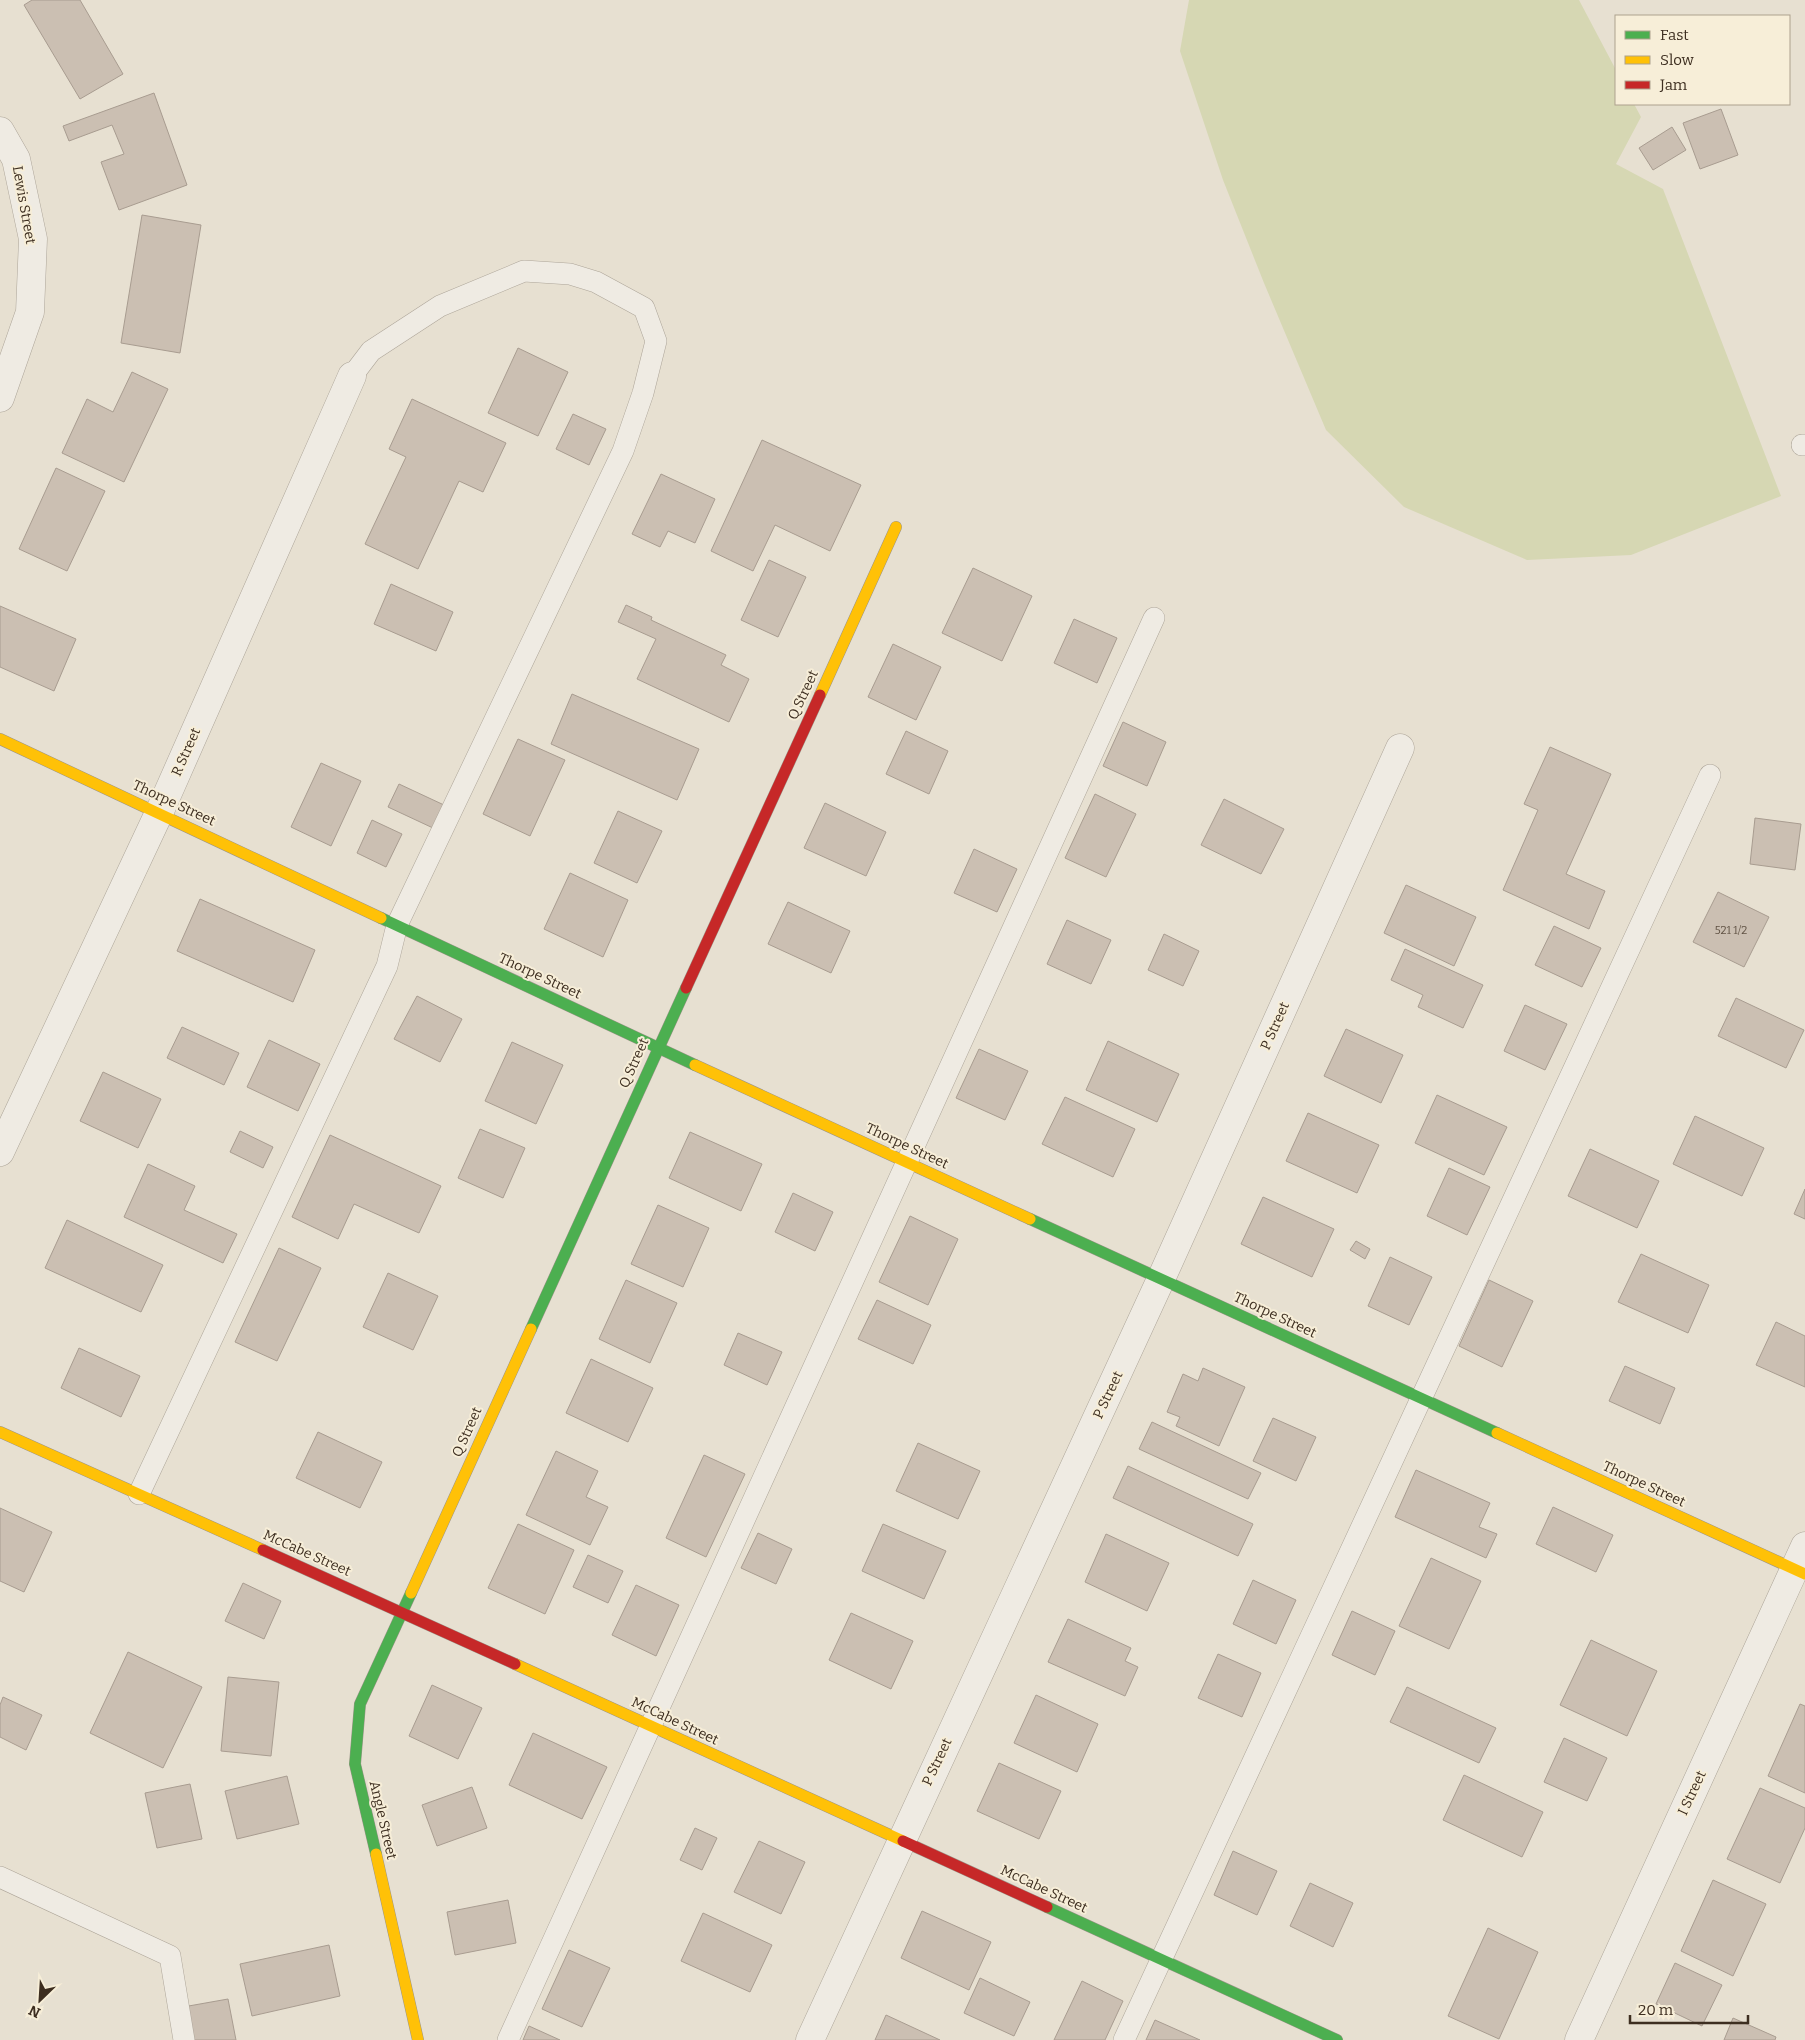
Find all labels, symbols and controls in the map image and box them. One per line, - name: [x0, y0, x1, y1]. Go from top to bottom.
- legend: [1615, 15, 1790, 105]
- text: Fast: [1660, 26, 1689, 44]
- text: Slow: [1660, 51, 1695, 69]
- text: Jam: [1659, 76, 1688, 94]
- street label: Lewis Street: [9, 165, 39, 245]
- street label: Q Street: [784, 667, 822, 723]
- street label: R Street: [168, 725, 204, 779]
- street label: Thorpe Street: [130, 776, 218, 830]
- house number: 521 1/2: [1715, 924, 1747, 937]
- street label: Thorpe Street: [496, 949, 584, 1003]
- street label: P Street: [1257, 999, 1293, 1053]
- street label: Q Street: [615, 1035, 653, 1091]
- street label: Thorpe Street: [863, 1119, 951, 1173]
- street label: Thorpe Street: [1231, 1288, 1319, 1342]
- street label: P Street: [1090, 1368, 1126, 1422]
- street label: Q Street: [448, 1404, 486, 1460]
- street label: Thorpe Street: [1600, 1457, 1688, 1511]
- street label: McCabe Street: [261, 1526, 353, 1580]
- street label: McCabe Street: [629, 1693, 721, 1749]
- street label: P Street: [919, 1735, 955, 1789]
- street label: I Street: [1674, 1768, 1710, 1818]
- street label: Angle Street: [366, 1779, 400, 1861]
- street label: McCabe Street: [998, 1861, 1090, 1917]
- north arrow: [15, 1975, 65, 2025]
- scale bar: [1630, 1992, 1748, 2024]
- text: N: [26, 2001, 43, 2021]
- text: 20 m: [1638, 2001, 1674, 2019]

